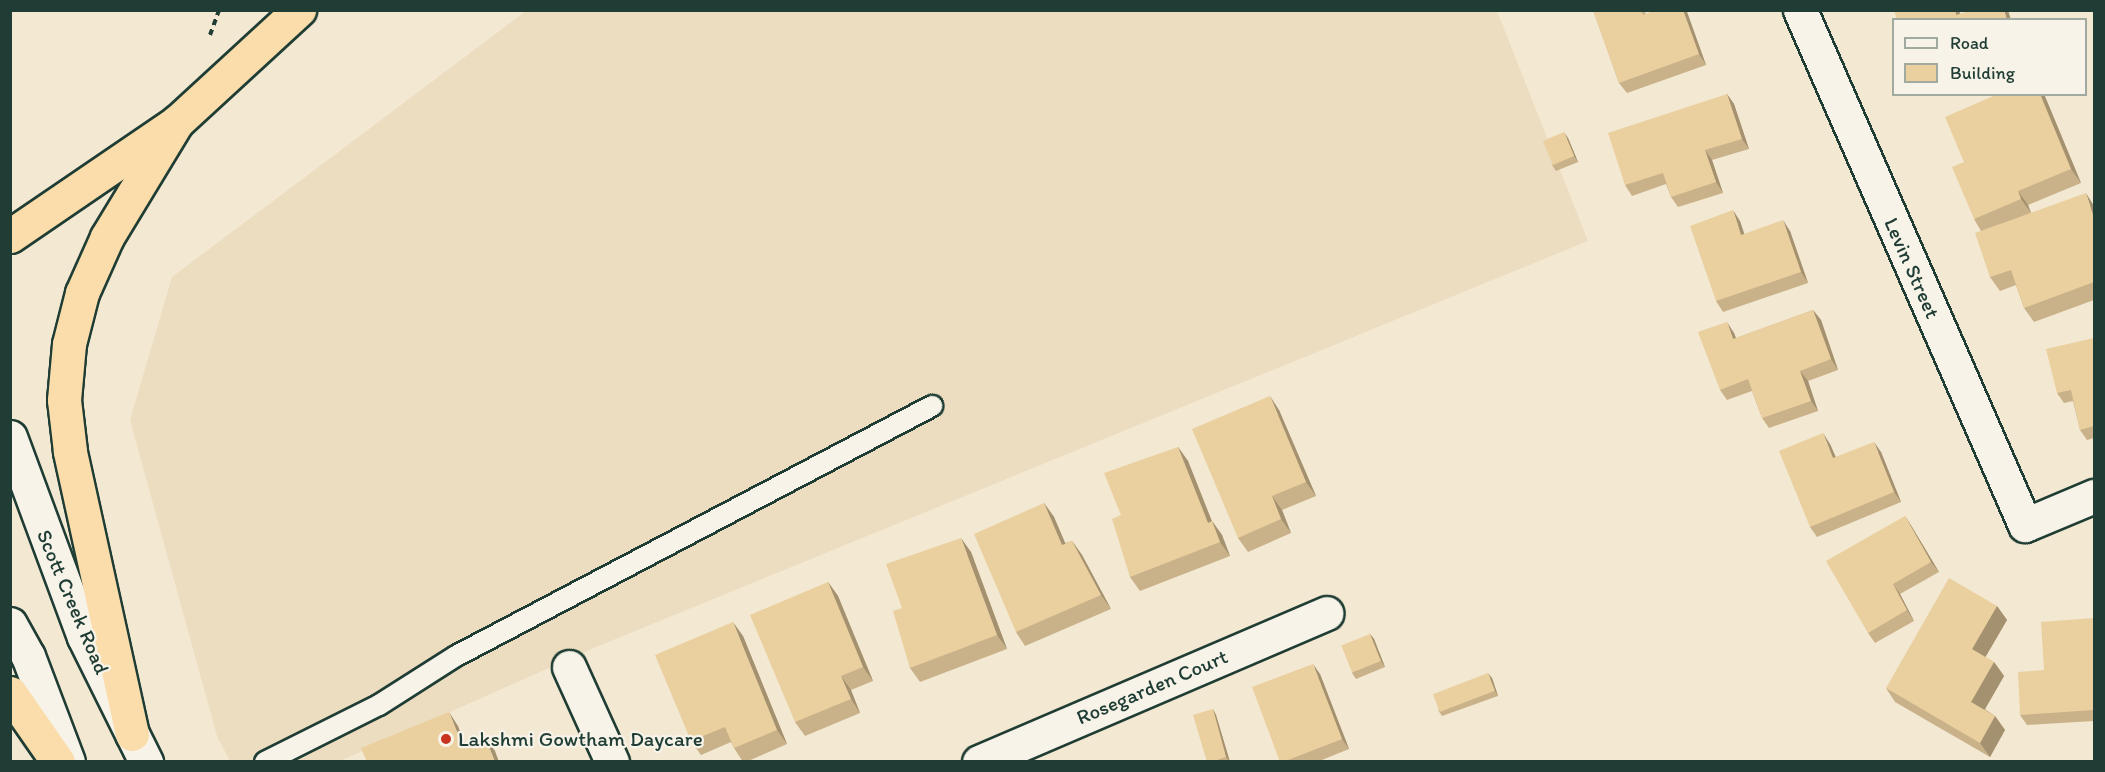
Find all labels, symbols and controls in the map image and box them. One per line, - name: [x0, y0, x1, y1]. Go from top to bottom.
- legend: [1892, 18, 2087, 96]
- text: Road: [1950, 32, 1989, 54]
- text: Building: [1950, 62, 2015, 84]
- street label: Levin Street: [1879, 214, 1945, 322]
- street label: Scott Creek Road: [31, 526, 115, 678]
- street label: Rosegarden Court: [1073, 644, 1231, 730]
- place label: Lakshmi Gowtham Daycare: [458, 726, 703, 752]
- marker: Lakshmi Gowtham Daycare: [439, 732, 453, 746]

